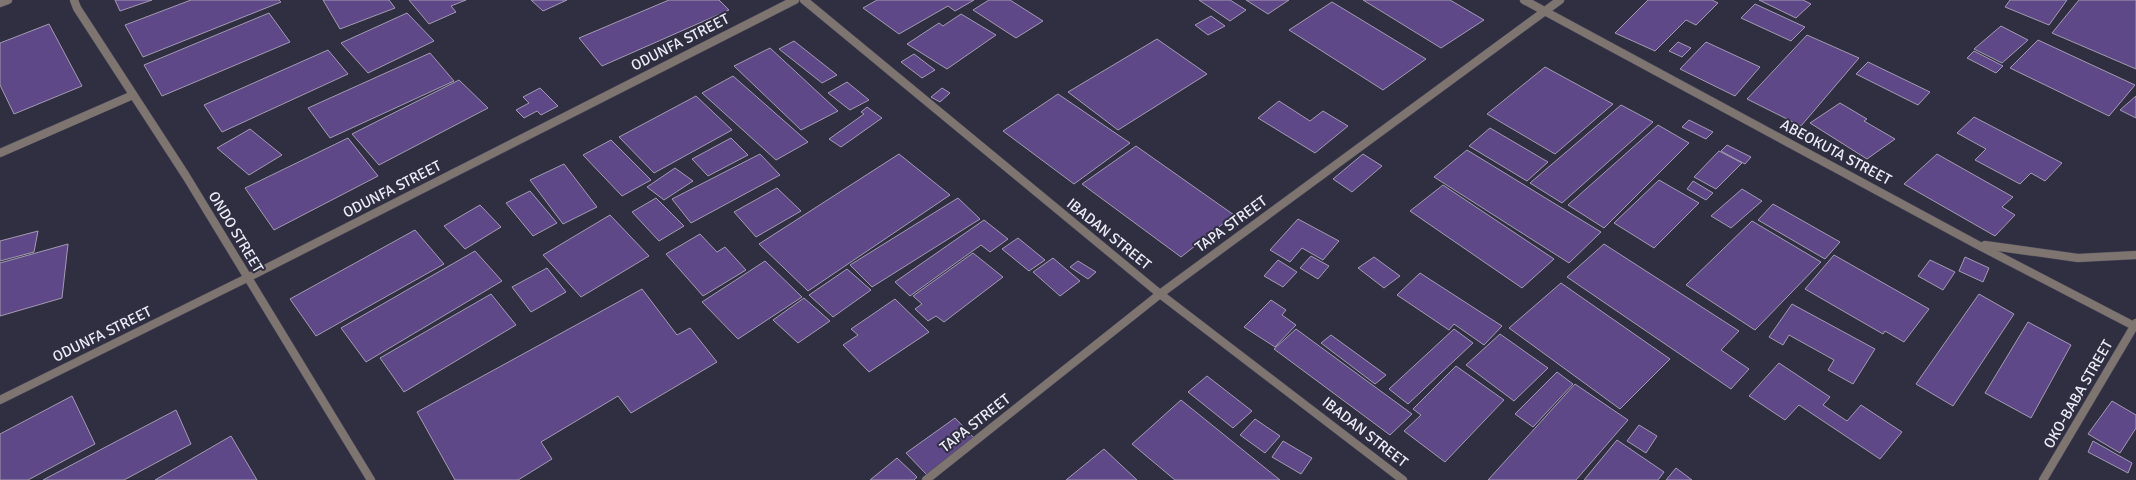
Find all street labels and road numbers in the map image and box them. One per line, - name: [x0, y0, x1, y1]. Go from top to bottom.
- street label: ODUNFA STREET: [628, 9, 733, 75]
- street label: ABEOKUTA STREET: [1777, 115, 1895, 189]
- street label: ODUNFA STREET: [340, 156, 445, 222]
- street label: ONDO STREET: [205, 188, 268, 276]
- street label: TAPA STREET: [1192, 192, 1271, 256]
- street label: IBADAN STREET: [1063, 194, 1155, 274]
- street label: ODUNFA STREET: [50, 302, 155, 366]
- street label: OKO-BABA STREET: [2040, 336, 2117, 451]
- street label: TAPA STREET: [936, 390, 1014, 456]
- street label: IBADAN STREET: [1319, 393, 1412, 471]

